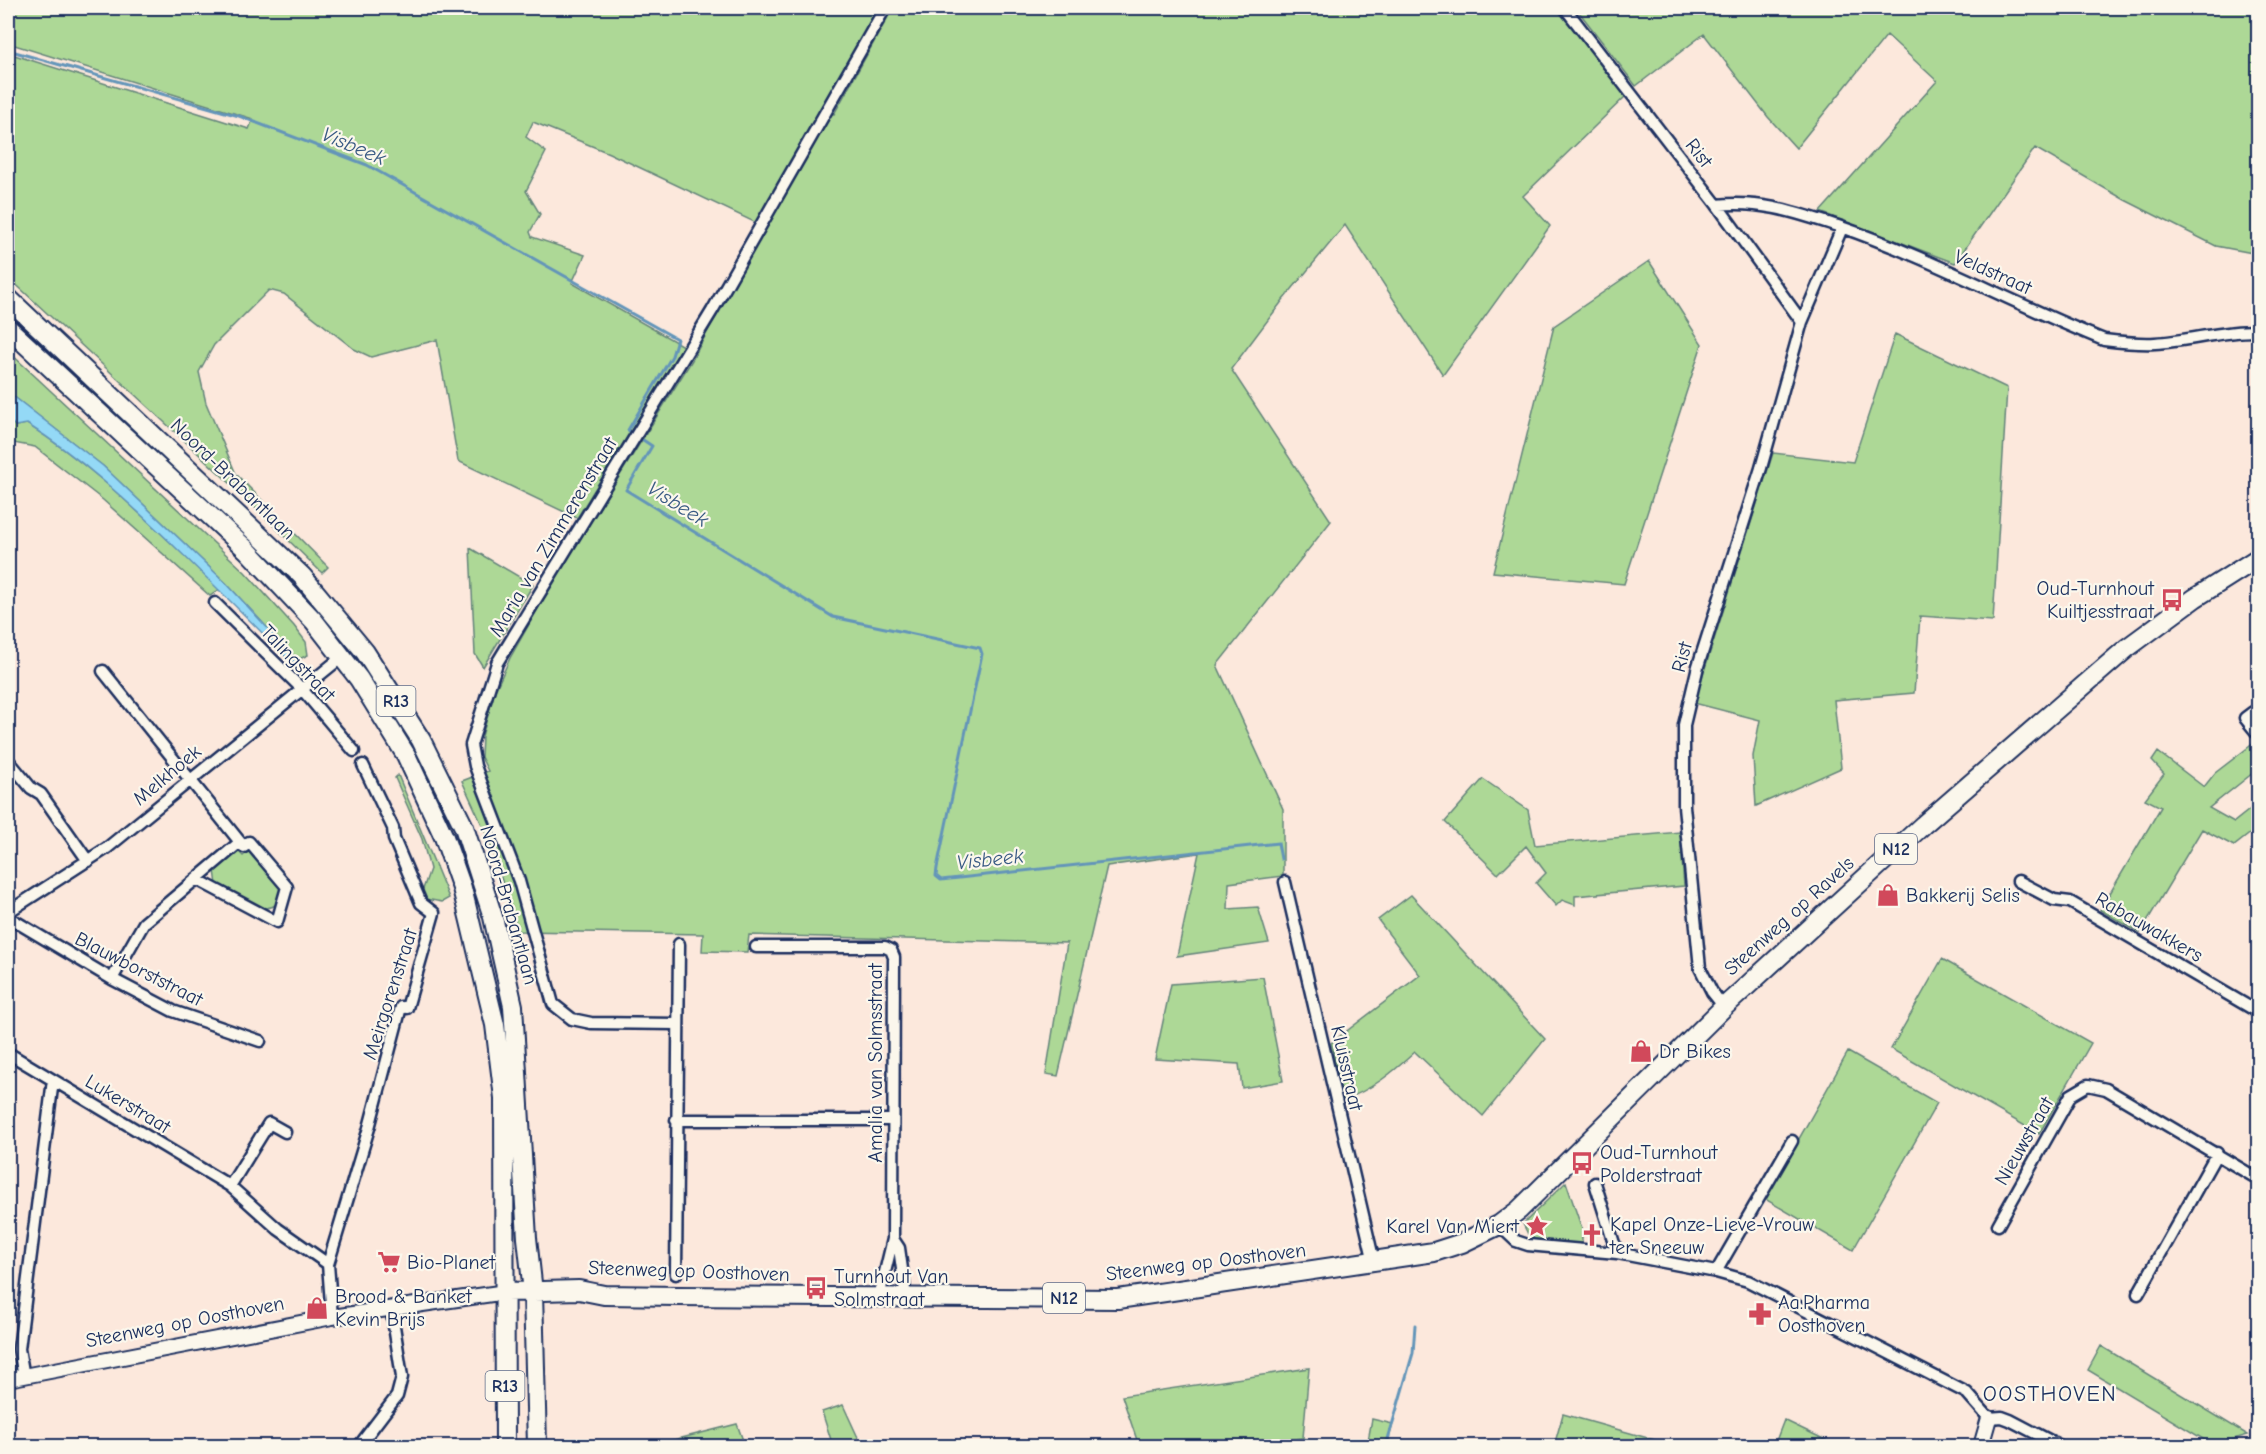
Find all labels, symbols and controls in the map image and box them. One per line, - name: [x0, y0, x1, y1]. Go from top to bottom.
- water label: Visbeek: [318, 122, 390, 170]
- street label: Rist: [1681, 134, 1718, 173]
- street label: Veldstraat: [1951, 245, 2037, 300]
- street label: Noord-Brabantlaan: [166, 414, 300, 544]
- street label: Maria van Zimmerenstraat: [484, 432, 622, 641]
- water label: Visbeek: [643, 476, 714, 532]
- place label: Oud-Turnhout Kuiltjesstraat: [2037, 577, 2155, 623]
- bus stop icon: Oud-Turnhout Kuiltjesstraat: [2159, 587, 2185, 613]
- street label: Talingstraat: [256, 620, 341, 707]
- street label: Rist: [1667, 638, 1697, 675]
- road number: R13: [376, 686, 416, 716]
- street label: Melkhoek: [128, 740, 206, 810]
- street label: Noord-Brabantlaan: [475, 823, 543, 987]
- road number: N12: [1875, 834, 1917, 864]
- water label: Visbeek: [955, 843, 1025, 874]
- street label: Steenweg op Ravels: [1719, 852, 1859, 980]
- shop icon: Bakkerij Selis: [1875, 882, 1901, 908]
- place label: Bakkerij Selis: [1906, 884, 2020, 907]
- street label: Rabauwakkers: [2091, 887, 2207, 967]
- street label: Meirgorenstraat: [358, 924, 422, 1062]
- street label: Blauwborststraat: [71, 927, 208, 1012]
- street label: Amalia van Solmsstraat: [864, 962, 887, 1163]
- street label: Kluisstraat: [1326, 1023, 1368, 1114]
- shop icon: Dr Bikes: [1628, 1038, 1654, 1064]
- place label: Dr Bikes: [1659, 1040, 1731, 1063]
- street label: Lukerstraat: [81, 1070, 176, 1139]
- street label: Nieuwstraat: [1990, 1092, 2059, 1189]
- place label: Oud-Turnhout Polderstraat: [1600, 1141, 1719, 1187]
- bus stop icon: Oud-Turnhout Polderstraat: [1569, 1150, 1595, 1176]
- place icon: Karel Van Miert: [1524, 1213, 1550, 1239]
- place label: Kapel Onze-Lieve-Vrouw ter Sneeuw: [1609, 1213, 1814, 1259]
- place label: Karel Van Miert: [1386, 1215, 1520, 1238]
- church icon: Kapel Onze-Lieve-Vrouw ter Sneeuw: [1579, 1222, 1605, 1248]
- street label: Steenweg op Oosthoven: [1105, 1238, 1307, 1286]
- supermarket icon: Bio-Planet: [376, 1249, 402, 1275]
- place label: Bio-Planet: [407, 1251, 497, 1274]
- street label: Steenweg op Oosthoven: [588, 1256, 790, 1286]
- place label: Turnhout Van Solmstraat: [834, 1265, 949, 1311]
- bus stop icon: Turnhout Van Solmstraat: [803, 1275, 829, 1301]
- road number: N12: [1043, 1283, 1085, 1313]
- place label: Brood & Banket Kevin Brijs: [335, 1285, 473, 1331]
- street label: Steenweg op Oosthoven: [84, 1291, 286, 1353]
- place label: Aa.Pharma Oosthoven: [1778, 1291, 1870, 1337]
- shop icon: Brood & Banket Kevin Brijs: [304, 1295, 330, 1321]
- pharmacy icon: Aa.Pharma Oosthoven: [1747, 1301, 1773, 1327]
- road number: R13: [486, 1371, 524, 1401]
- district label: OOSTHOVEN: [1983, 1381, 2117, 1407]

